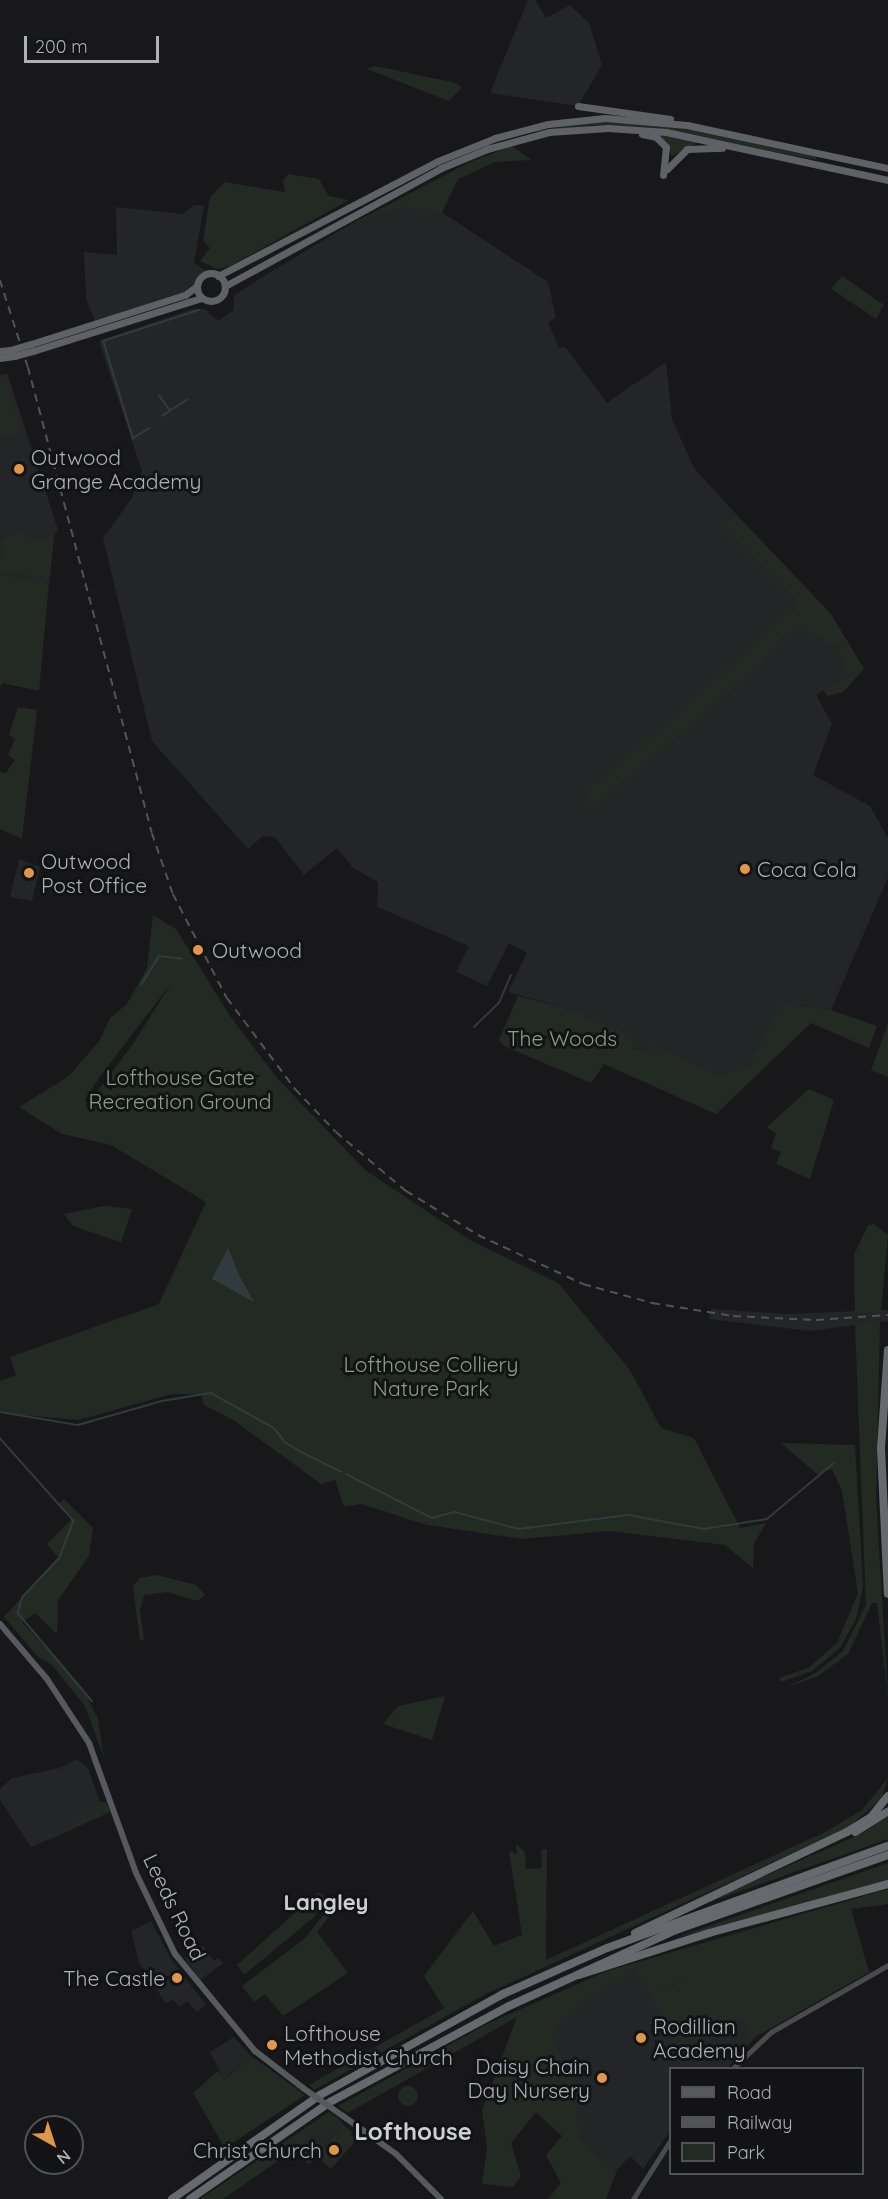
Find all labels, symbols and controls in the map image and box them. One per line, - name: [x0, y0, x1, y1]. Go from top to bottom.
- scale bar: [27, 24, 162, 62]
- text: 200 m: [35, 35, 88, 58]
- place label: Outwood Grange Academy: [31, 444, 201, 494]
- marker: Outwood Grange Academy: [12, 462, 26, 476]
- place label: Outwood Post Office: [41, 848, 147, 898]
- place label: Coca Cola: [757, 856, 857, 882]
- marker: Coca Cola: [738, 862, 752, 876]
- marker: Outwood Post Office: [22, 866, 36, 880]
- place label: Outwood: [212, 937, 302, 963]
- marker: Outwood: [189, 941, 207, 959]
- park label: The Woods: [507, 1025, 617, 1051]
- park label: Lofthouse Gate Recreation Ground: [89, 1064, 271, 1114]
- park label: Lofthouse Colliery Nature Park: [343, 1351, 519, 1401]
- street label: Leeds Road: [138, 1850, 212, 1964]
- district label: Langley: [284, 1890, 368, 1916]
- place label: The Castle: [63, 1965, 165, 1991]
- marker: The Castle: [170, 1971, 184, 1985]
- place label: Rodillian Academy: [653, 2013, 746, 2063]
- place label: Lofthouse Methodist Church: [284, 2020, 453, 2070]
- marker: Rodillian Academy: [634, 2031, 648, 2045]
- marker: Lofthouse Methodist Church: [265, 2038, 279, 2052]
- place label: Daisy Chain Day Nursery: [467, 2053, 590, 2103]
- legend: [669, 2067, 864, 2175]
- marker: Daisy Chain Day Nursery: [595, 2071, 609, 2085]
- text: Road: [727, 2081, 772, 2104]
- text: Railway: [727, 2111, 793, 2134]
- north arrow: [24, 2115, 84, 2175]
- district label: Lofthouse: [354, 2118, 472, 2146]
- place label: Christ Church: [193, 2137, 322, 2163]
- text: Park: [727, 2141, 765, 2164]
- marker: Christ Church: [327, 2143, 341, 2157]
- text: N: [53, 2146, 75, 2169]

